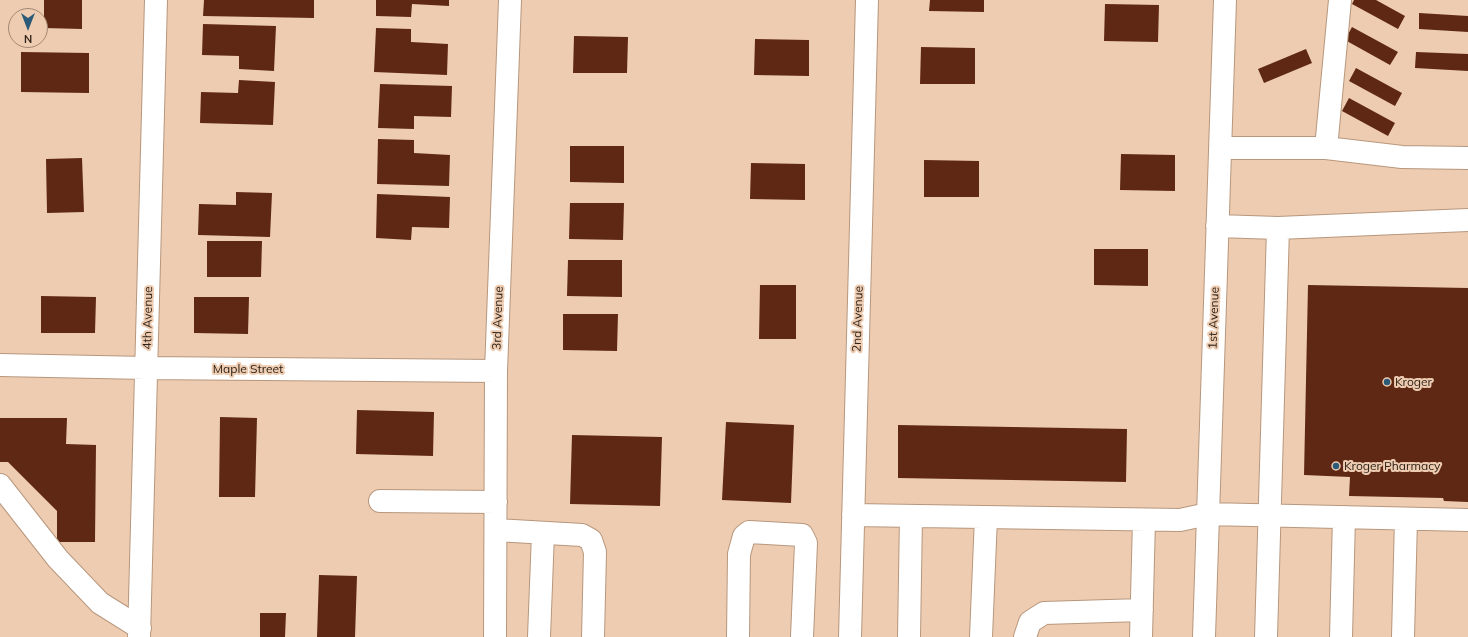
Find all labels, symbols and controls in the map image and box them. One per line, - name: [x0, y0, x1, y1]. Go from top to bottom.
- north arrow: [8, 8, 48, 48]
- text: N: [24, 32, 32, 46]
- street label: 4th Avenue: [140, 286, 156, 350]
- street label: 3rd Avenue: [490, 286, 506, 350]
- street label: 2nd Avenue: [850, 286, 866, 352]
- street label: 1st Avenue: [1206, 287, 1222, 349]
- street label: Maple Street: [213, 362, 283, 376]
- place label: Kroger: [1395, 375, 1432, 389]
- marker: Kroger: [1382, 377, 1392, 387]
- place label: Kroger Pharmacy: [1344, 459, 1440, 473]
- marker: Kroger Pharmacy: [1331, 461, 1341, 471]

